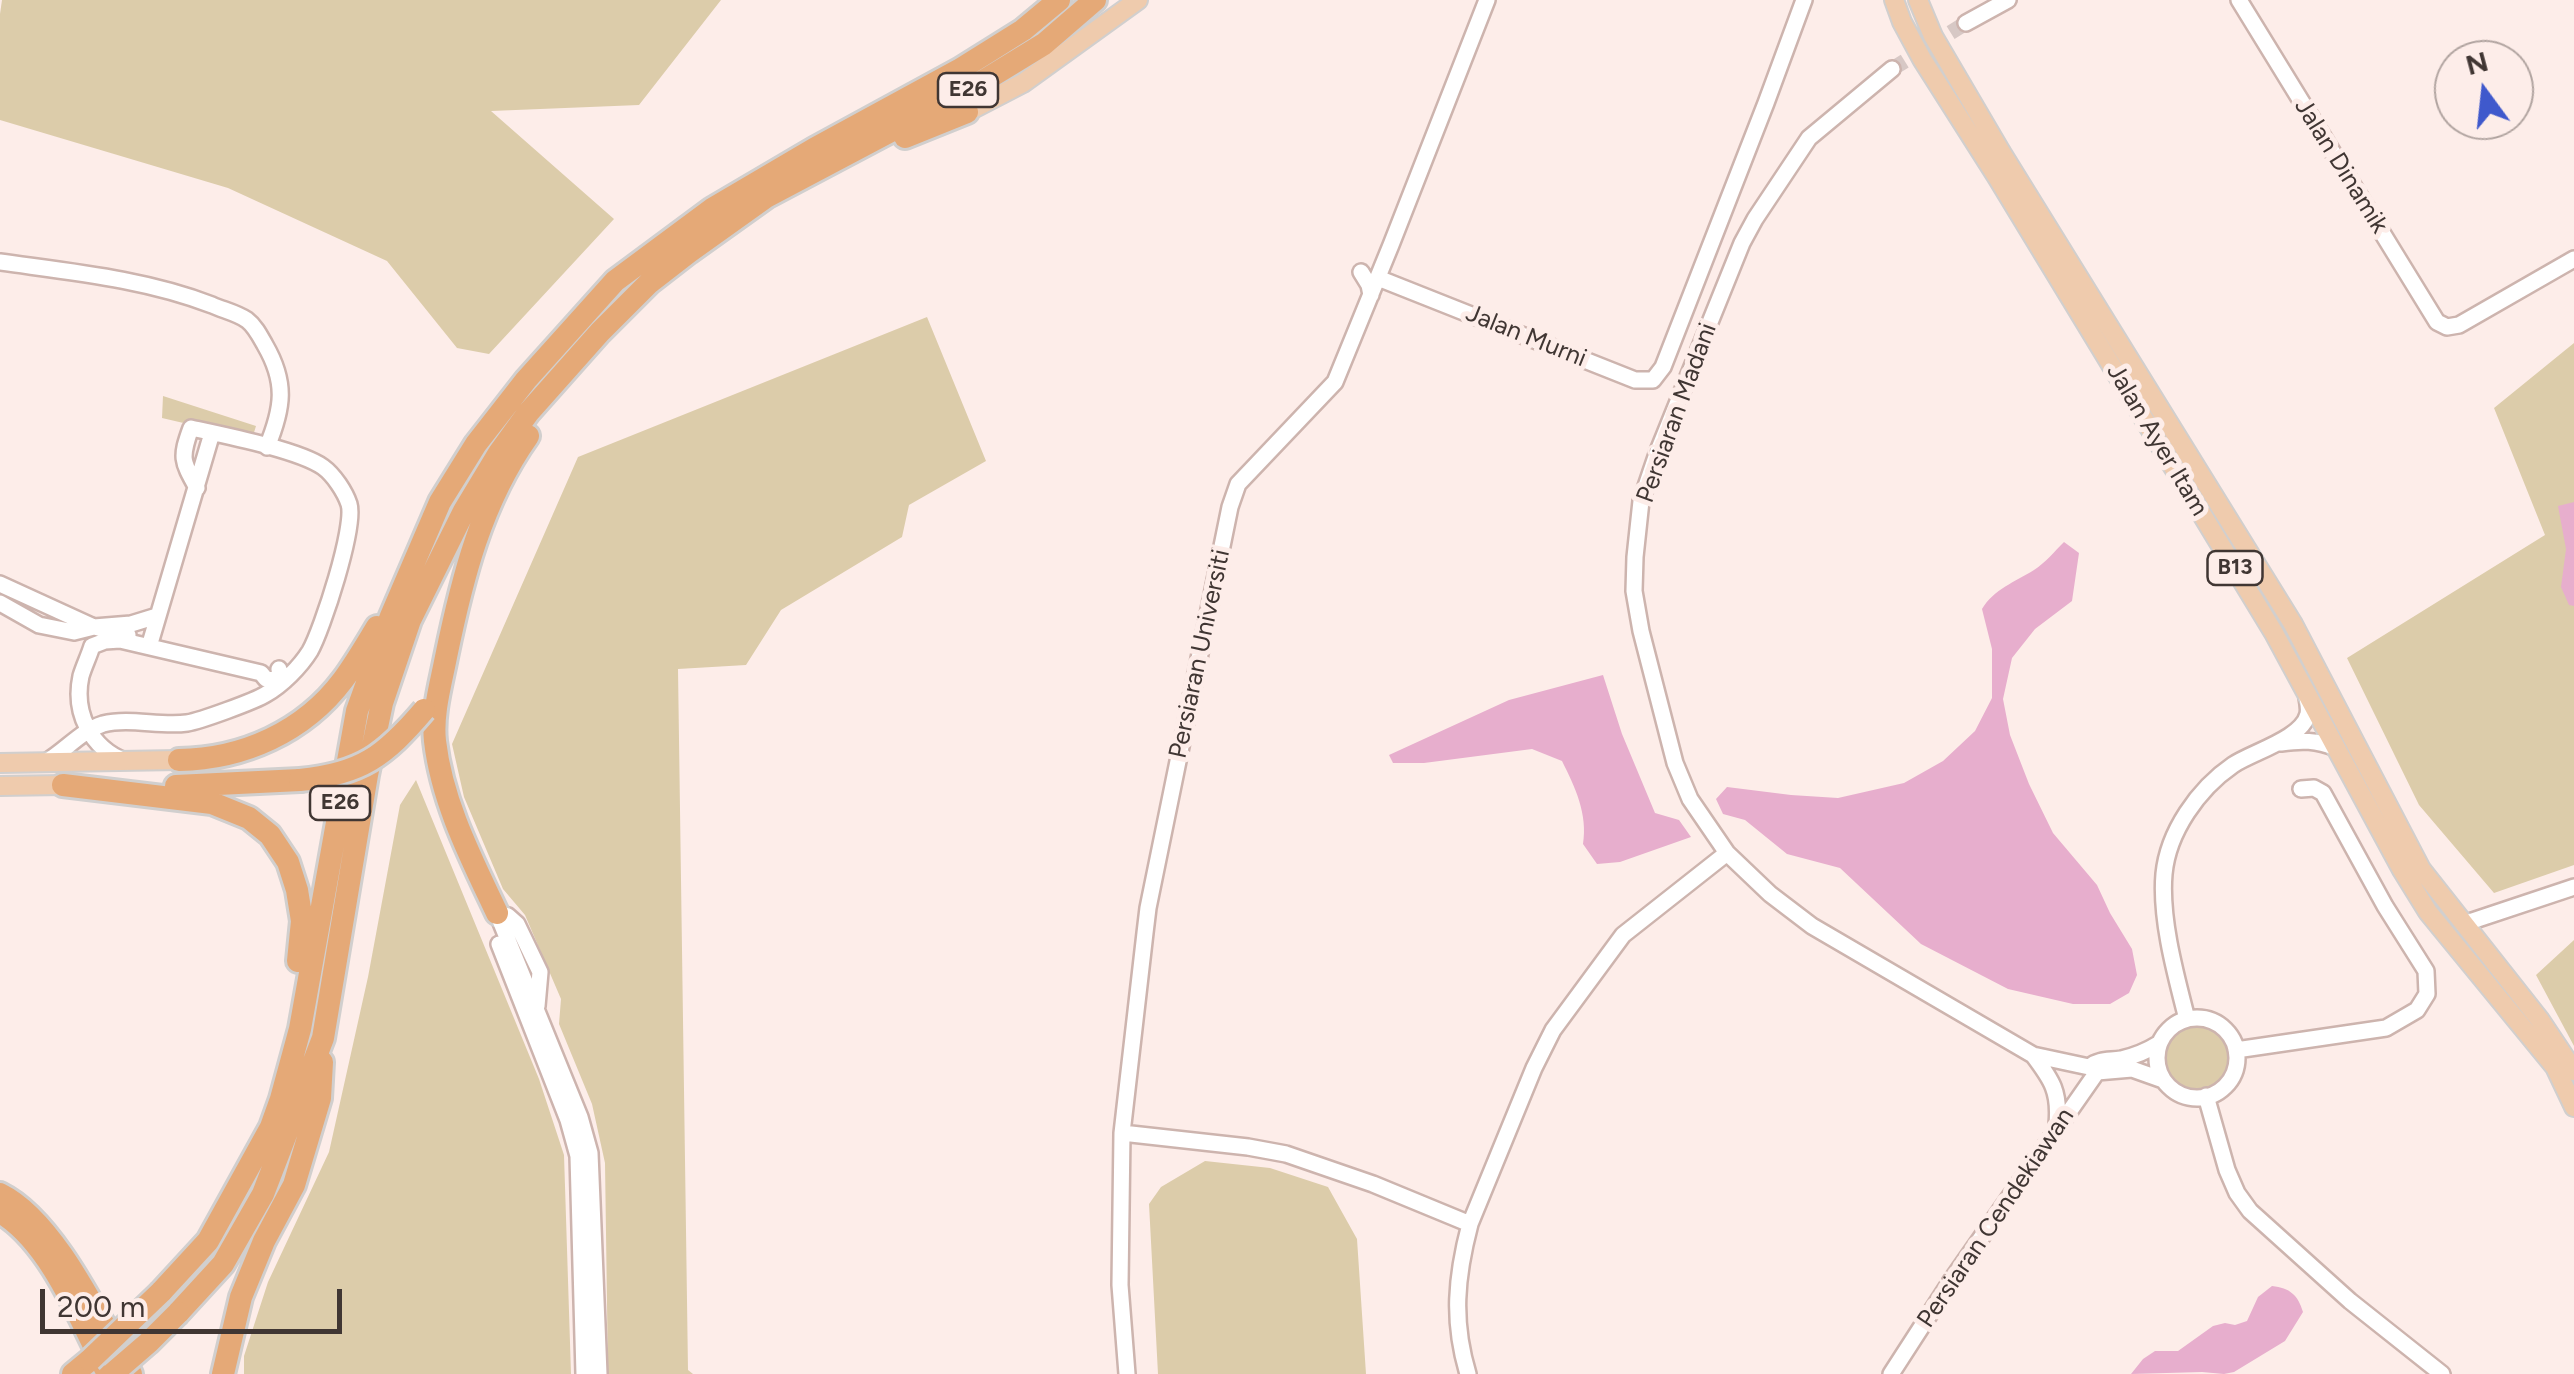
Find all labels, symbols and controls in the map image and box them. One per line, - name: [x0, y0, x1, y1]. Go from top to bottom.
- north arrow: [2434, 40, 2534, 140]
- text: N: [2462, 44, 2492, 82]
- road number: E26: [938, 73, 998, 107]
- street label: Jalan Dinamik: [2288, 93, 2394, 239]
- street label: Jalan Murni: [1461, 298, 1591, 374]
- street label: Persiaran Madani: [1631, 319, 1723, 507]
- street label: Jalan Ayer Itam: [2100, 359, 2214, 521]
- street label: Persiaran Universiti: [1163, 547, 1237, 761]
- road number: B13: [2208, 551, 2262, 585]
- road number: E26: [310, 786, 370, 820]
- street label: Persiaran Cendekiawan: [1911, 1103, 2081, 1333]
- scale bar: [45, 1269, 348, 1331]
- text: 200 m: [57, 1288, 145, 1325]

